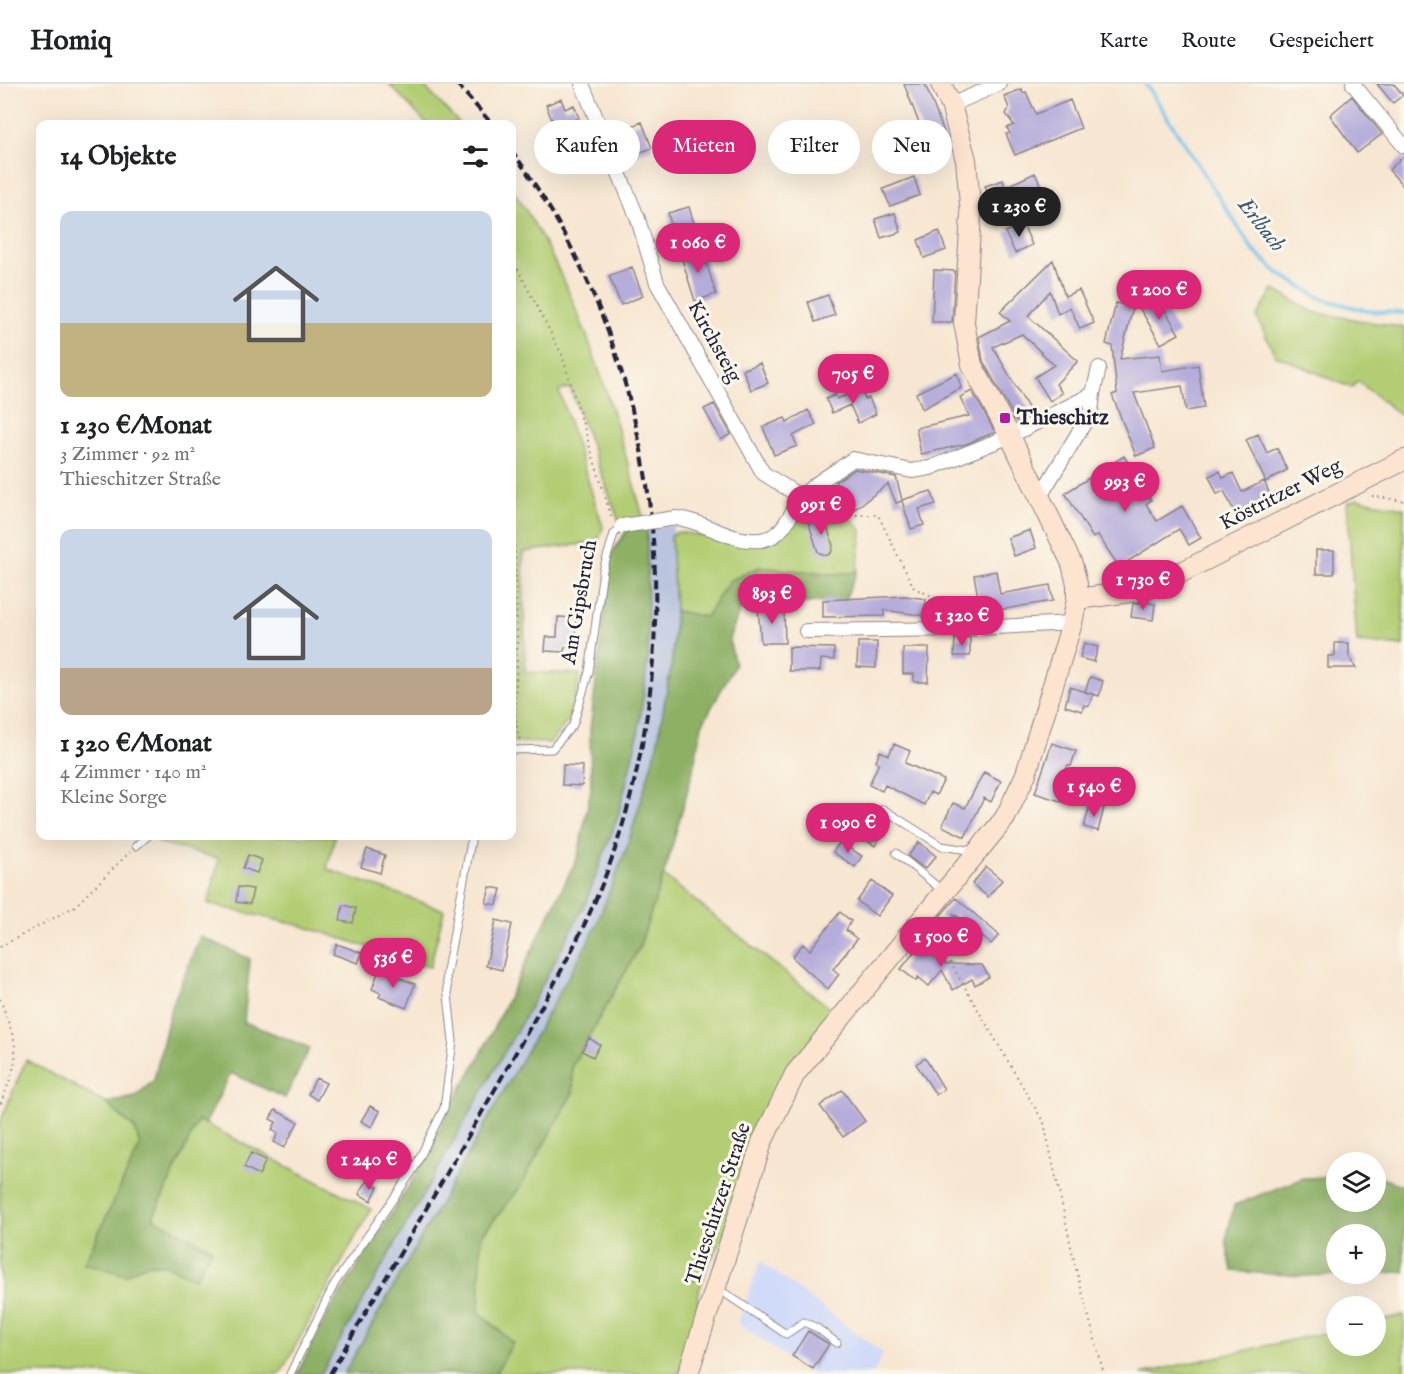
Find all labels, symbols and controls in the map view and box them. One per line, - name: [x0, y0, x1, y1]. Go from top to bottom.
- text: Homiq: [30, 24, 112, 59]
- text: Karte: [1099, 28, 1148, 55]
- text: Route: [1181, 28, 1236, 55]
- text: Gespeichert: [1269, 28, 1374, 55]
- chip: Kaufen: [534, 120, 640, 174]
- chip: Mieten: [652, 120, 756, 174]
- chip: Filter: [768, 120, 860, 174]
- chip: Neu: [872, 120, 952, 174]
- text: 14 Objekte: [60, 140, 176, 173]
- icon: filters: [459, 140, 492, 173]
- pin: 1 230 €: [964, 187, 1074, 238]
- water label: Erlbach: [1230, 191, 1291, 258]
- text: 1 230 €: [992, 194, 1046, 219]
- pin: 1 060 €: [643, 223, 753, 274]
- text: 1 060 €: [670, 230, 726, 255]
- icon: home: [222, 250, 330, 358]
- pin: 1 200 €: [1104, 270, 1214, 321]
- text: 1 200 €: [1131, 277, 1187, 302]
- street label: Kirchsteig: [680, 296, 748, 388]
- pin: 705 €: [811, 354, 895, 405]
- text: 705 €: [832, 361, 874, 386]
- place label: Thieschitz: [1016, 405, 1109, 432]
- text: 1 230 €/Monat: [60, 409, 212, 442]
- marker: Thieschitz: [998, 411, 1012, 425]
- text: 3 Zimmer · 92 m²: [60, 442, 195, 467]
- street label: Köstritzer Weg: [1216, 452, 1347, 537]
- pin: 993 €: [1083, 462, 1167, 513]
- text: Thieschitzer Straße: [60, 467, 221, 492]
- text: 993 €: [1104, 469, 1146, 494]
- pin: 991 €: [779, 485, 863, 536]
- text: 991 €: [801, 492, 841, 517]
- street label: Am Gipsbruch: [556, 538, 604, 667]
- pin: 1 730 €: [1088, 560, 1198, 611]
- text: 1 730 €: [1116, 567, 1170, 592]
- icon: home: [222, 568, 330, 676]
- pin: 893 €: [730, 574, 814, 625]
- text: 893 €: [752, 581, 792, 606]
- pin: 1 320 €: [907, 596, 1017, 647]
- text: 1 320 €: [935, 603, 989, 628]
- text: 1 320 €/Monat: [60, 727, 212, 760]
- text: 4 Zimmer · 140 m²: [60, 760, 207, 785]
- pin: 1 540 €: [1039, 767, 1149, 818]
- text: 1 540 €: [1067, 774, 1121, 799]
- text: Kleine Sorge: [60, 785, 167, 810]
- pin: 1 090 €: [793, 803, 903, 854]
- text: 1 090 €: [820, 810, 876, 835]
- pin: 1 500 €: [886, 917, 996, 968]
- text: 1 500 €: [914, 924, 968, 949]
- pin: 536 €: [351, 938, 435, 989]
- text: 536 €: [373, 945, 413, 970]
- street label: Thieschitzer Straße: [680, 1119, 758, 1289]
- pin: 1 240 €: [314, 1140, 424, 1191]
- text: 1 240 €: [341, 1147, 397, 1172]
- map controls: [1326, 1152, 1386, 1356]
- button: layers: [1326, 1152, 1386, 1212]
- button: +: [1326, 1224, 1386, 1284]
- button: −: [1326, 1296, 1386, 1356]

